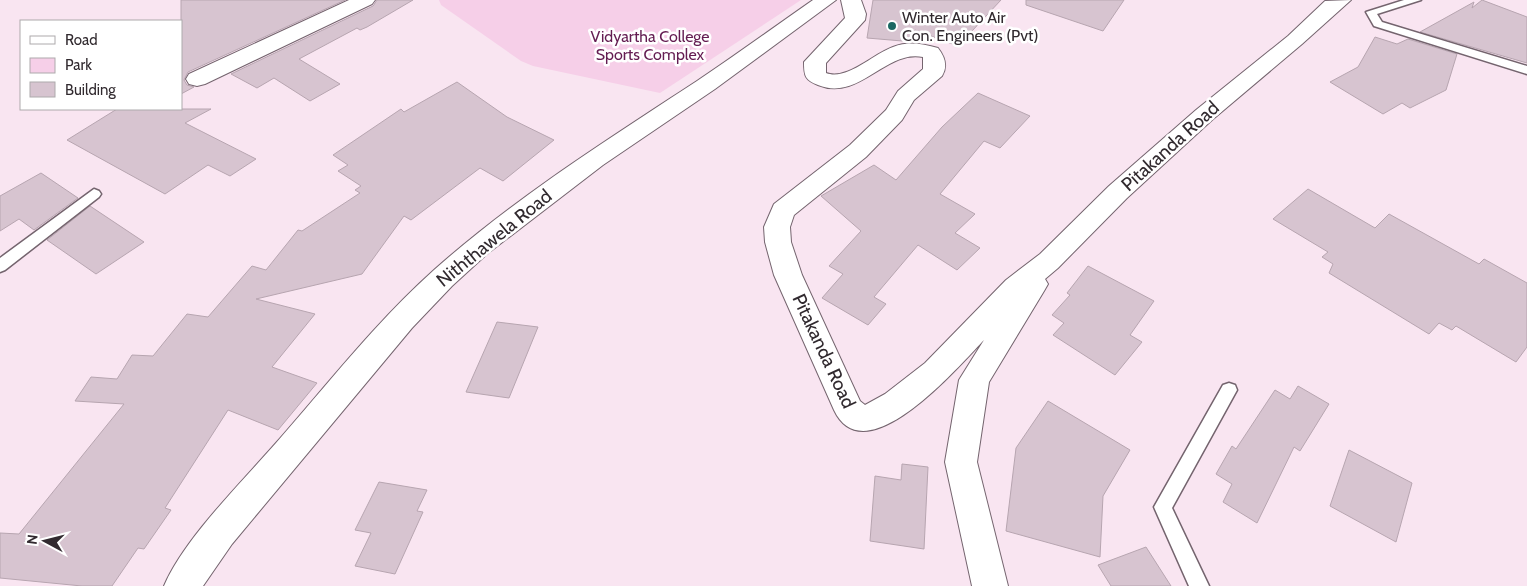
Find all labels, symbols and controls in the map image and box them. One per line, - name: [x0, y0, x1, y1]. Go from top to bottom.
- place label: Winter Auto Air Con. Engineers (Pvt): [902, 8, 1038, 45]
- legend: [20, 20, 182, 110]
- marker: Winter Auto Air Con. Engineers (Pvt): [886, 20, 898, 32]
- park label: Vidyartha College Sports Complex: [590, 27, 710, 64]
- text: Road: [65, 31, 98, 49]
- text: Park: [65, 56, 92, 74]
- text: Building: [65, 81, 116, 99]
- street label: Pitakanda Road: [1116, 96, 1224, 196]
- street label: Niththawela Road: [432, 184, 556, 292]
- street label: Pitakanda Road: [787, 290, 861, 412]
- north arrow: [20, 516, 70, 566]
- text: N: [23, 533, 42, 545]

